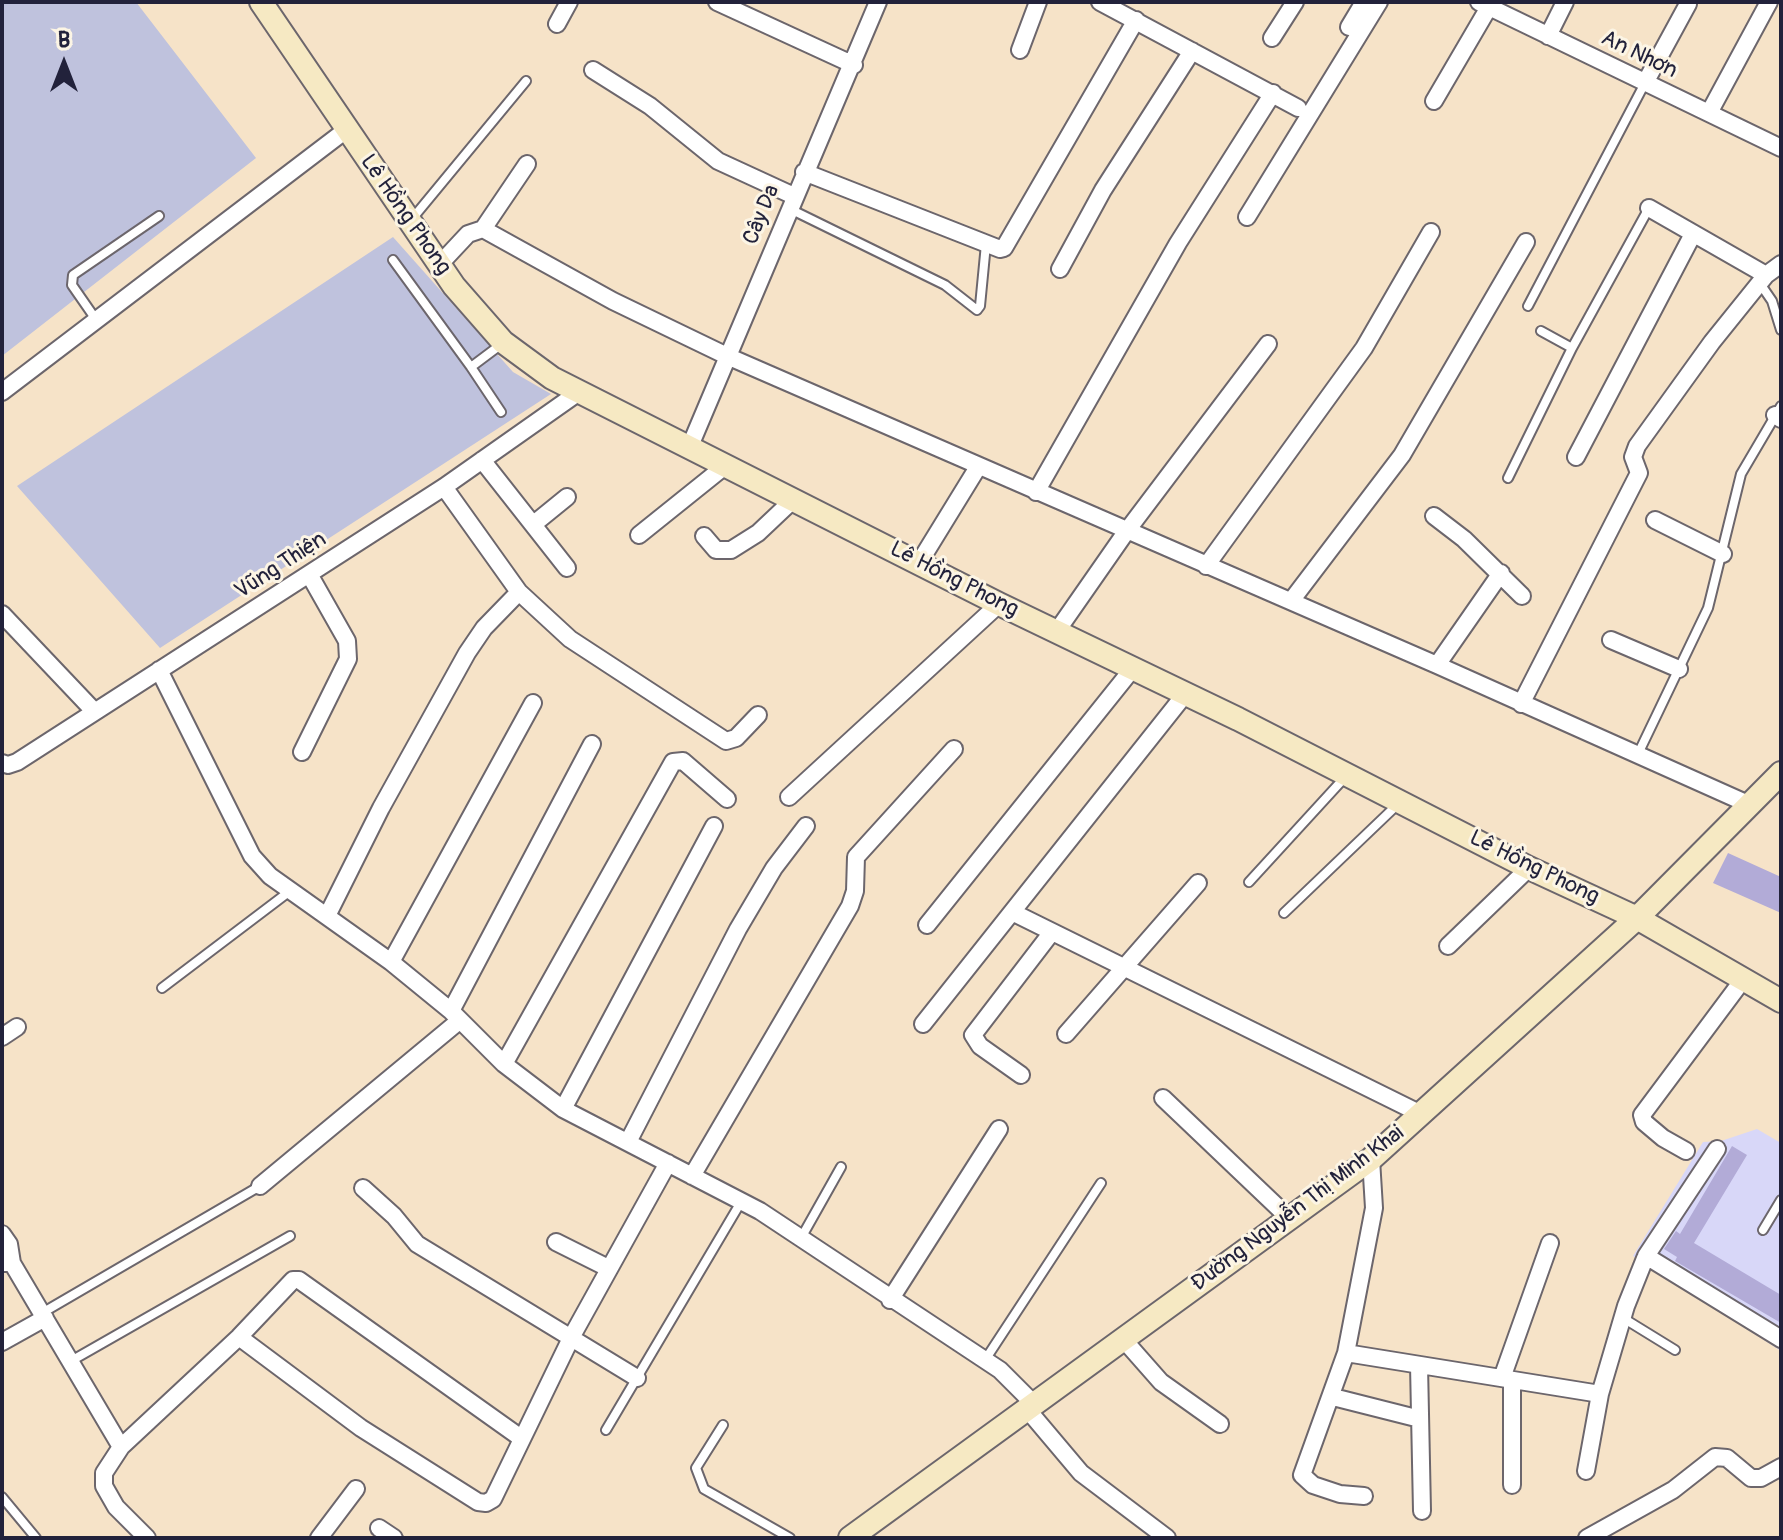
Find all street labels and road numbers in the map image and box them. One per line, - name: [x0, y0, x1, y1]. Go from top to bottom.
- street label: An Nhơn: [1597, 25, 1681, 85]
- street label: Lê Hồng Phong: [354, 150, 456, 280]
- street label: Cây Da: [738, 181, 786, 249]
- street label: Vũng Thiện: [230, 527, 332, 605]
- street label: Lê Hồng Phong: [885, 536, 1023, 624]
- street label: Lê Hồng Phong: [1465, 825, 1603, 911]
- street label: Đường Nguyễn Thị Minh Khai: [1186, 1120, 1410, 1298]

